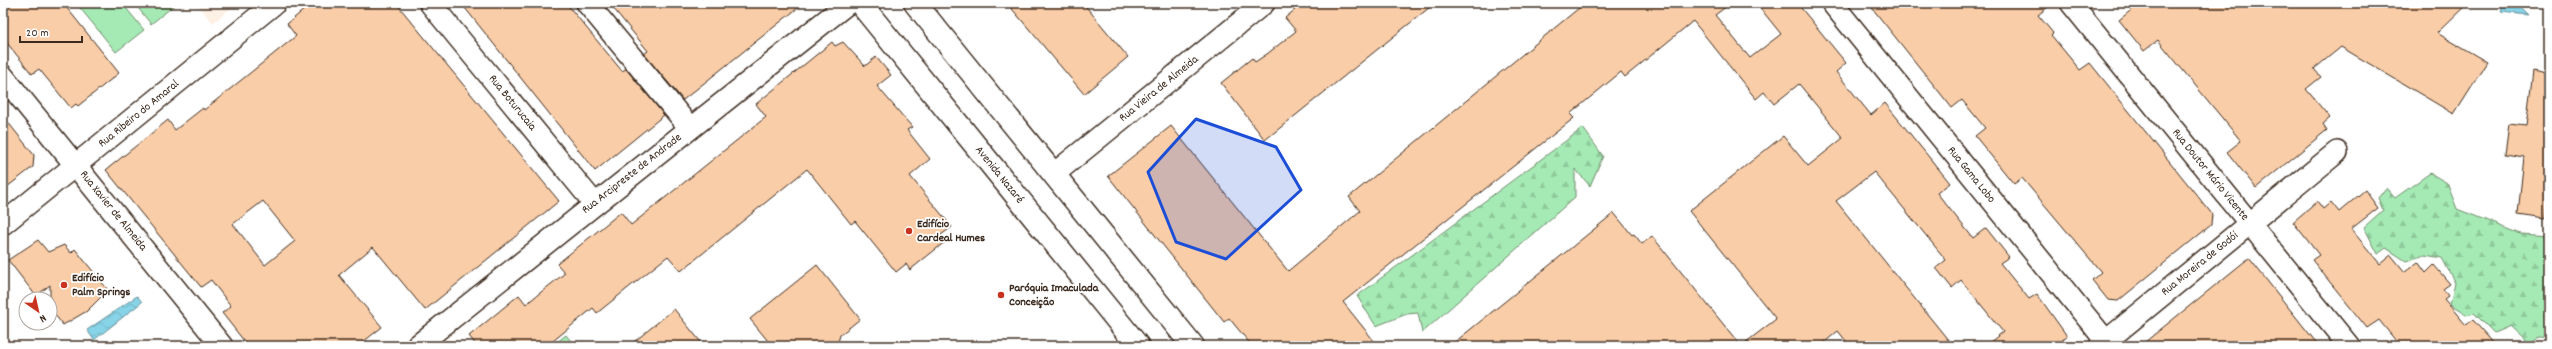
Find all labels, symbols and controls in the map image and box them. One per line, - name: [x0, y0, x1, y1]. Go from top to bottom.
- scale bar: [20, 18, 82, 44]
- text: 20 m: [26, 25, 49, 42]
- street label: Rua Vieira de Almeida: [1116, 51, 1203, 126]
- street label: Rua Boturucaia: [484, 71, 540, 135]
- street label: Rua Ribeiro do Amaral: [95, 76, 183, 152]
- street label: Rua Doutor Mário Vicente: [2167, 125, 2253, 225]
- street label: Rua Arcipreste de Andrade: [578, 130, 686, 218]
- street label: Avenida Nazaré: [970, 142, 1028, 208]
- street label: Rua Gama Lobo: [1943, 143, 1999, 207]
- street label: Rua Xavier de Almeida: [75, 167, 151, 255]
- place label: Edifício Cardeal Humes: [917, 216, 985, 247]
- marker: Edifício Cardeal Humes: [904, 226, 914, 236]
- street label: Rua Moreira de Godói: [2158, 228, 2242, 300]
- place label: Edifício Palm Springs: [72, 270, 130, 301]
- marker: Edifício Palm Springs: [59, 280, 69, 290]
- place label: Paróquia Imaculada Conceição: [1009, 280, 1100, 311]
- marker: Paróquia Imaculada Conceição: [996, 290, 1006, 300]
- north arrow: [18, 291, 58, 331]
- text: N: [35, 309, 49, 326]

